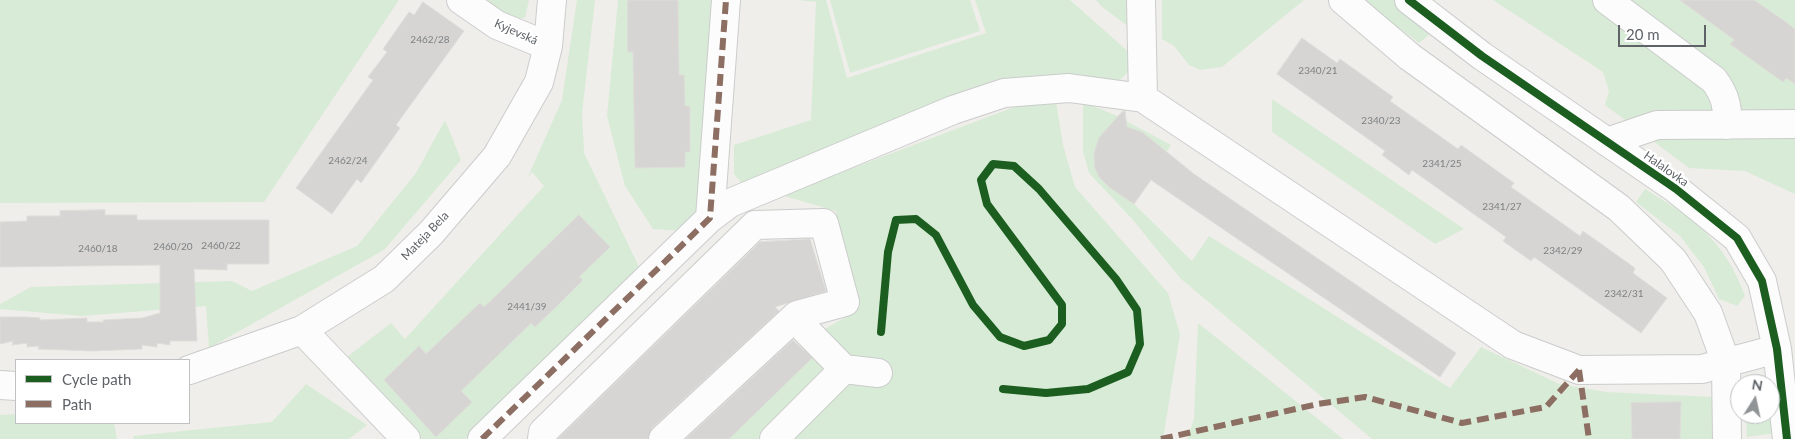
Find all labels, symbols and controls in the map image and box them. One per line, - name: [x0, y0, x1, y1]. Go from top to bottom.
- scale bar: [1620, 15, 1708, 47]
- street label: Kyjevská: [492, 16, 540, 48]
- text: 20 m: [1626, 25, 1660, 43]
- house number: 2462/28: [410, 34, 450, 46]
- house number: 2340/21: [1298, 65, 1338, 77]
- house number: 2340/23: [1361, 115, 1401, 127]
- street label: Halalovka: [1641, 148, 1691, 190]
- house number: 2462/24: [328, 155, 368, 167]
- house number: 2341/25: [1422, 158, 1462, 170]
- house number: 2341/27: [1482, 201, 1522, 213]
- street label: Mateja Bela: [398, 209, 452, 263]
- house number: 2460/22: [201, 240, 241, 252]
- house number: 2460/20: [153, 241, 193, 253]
- house number: 2460/18: [78, 243, 118, 255]
- house number: 2342/29: [1543, 245, 1583, 257]
- house number: 2342/31: [1604, 288, 1644, 300]
- house number: 2441/39: [507, 301, 547, 313]
- legend: [15, 359, 190, 424]
- text: Cycle path: [62, 370, 131, 388]
- north arrow: [1730, 374, 1780, 424]
- text: N: [1751, 375, 1764, 394]
- text: Path: [62, 395, 92, 413]

